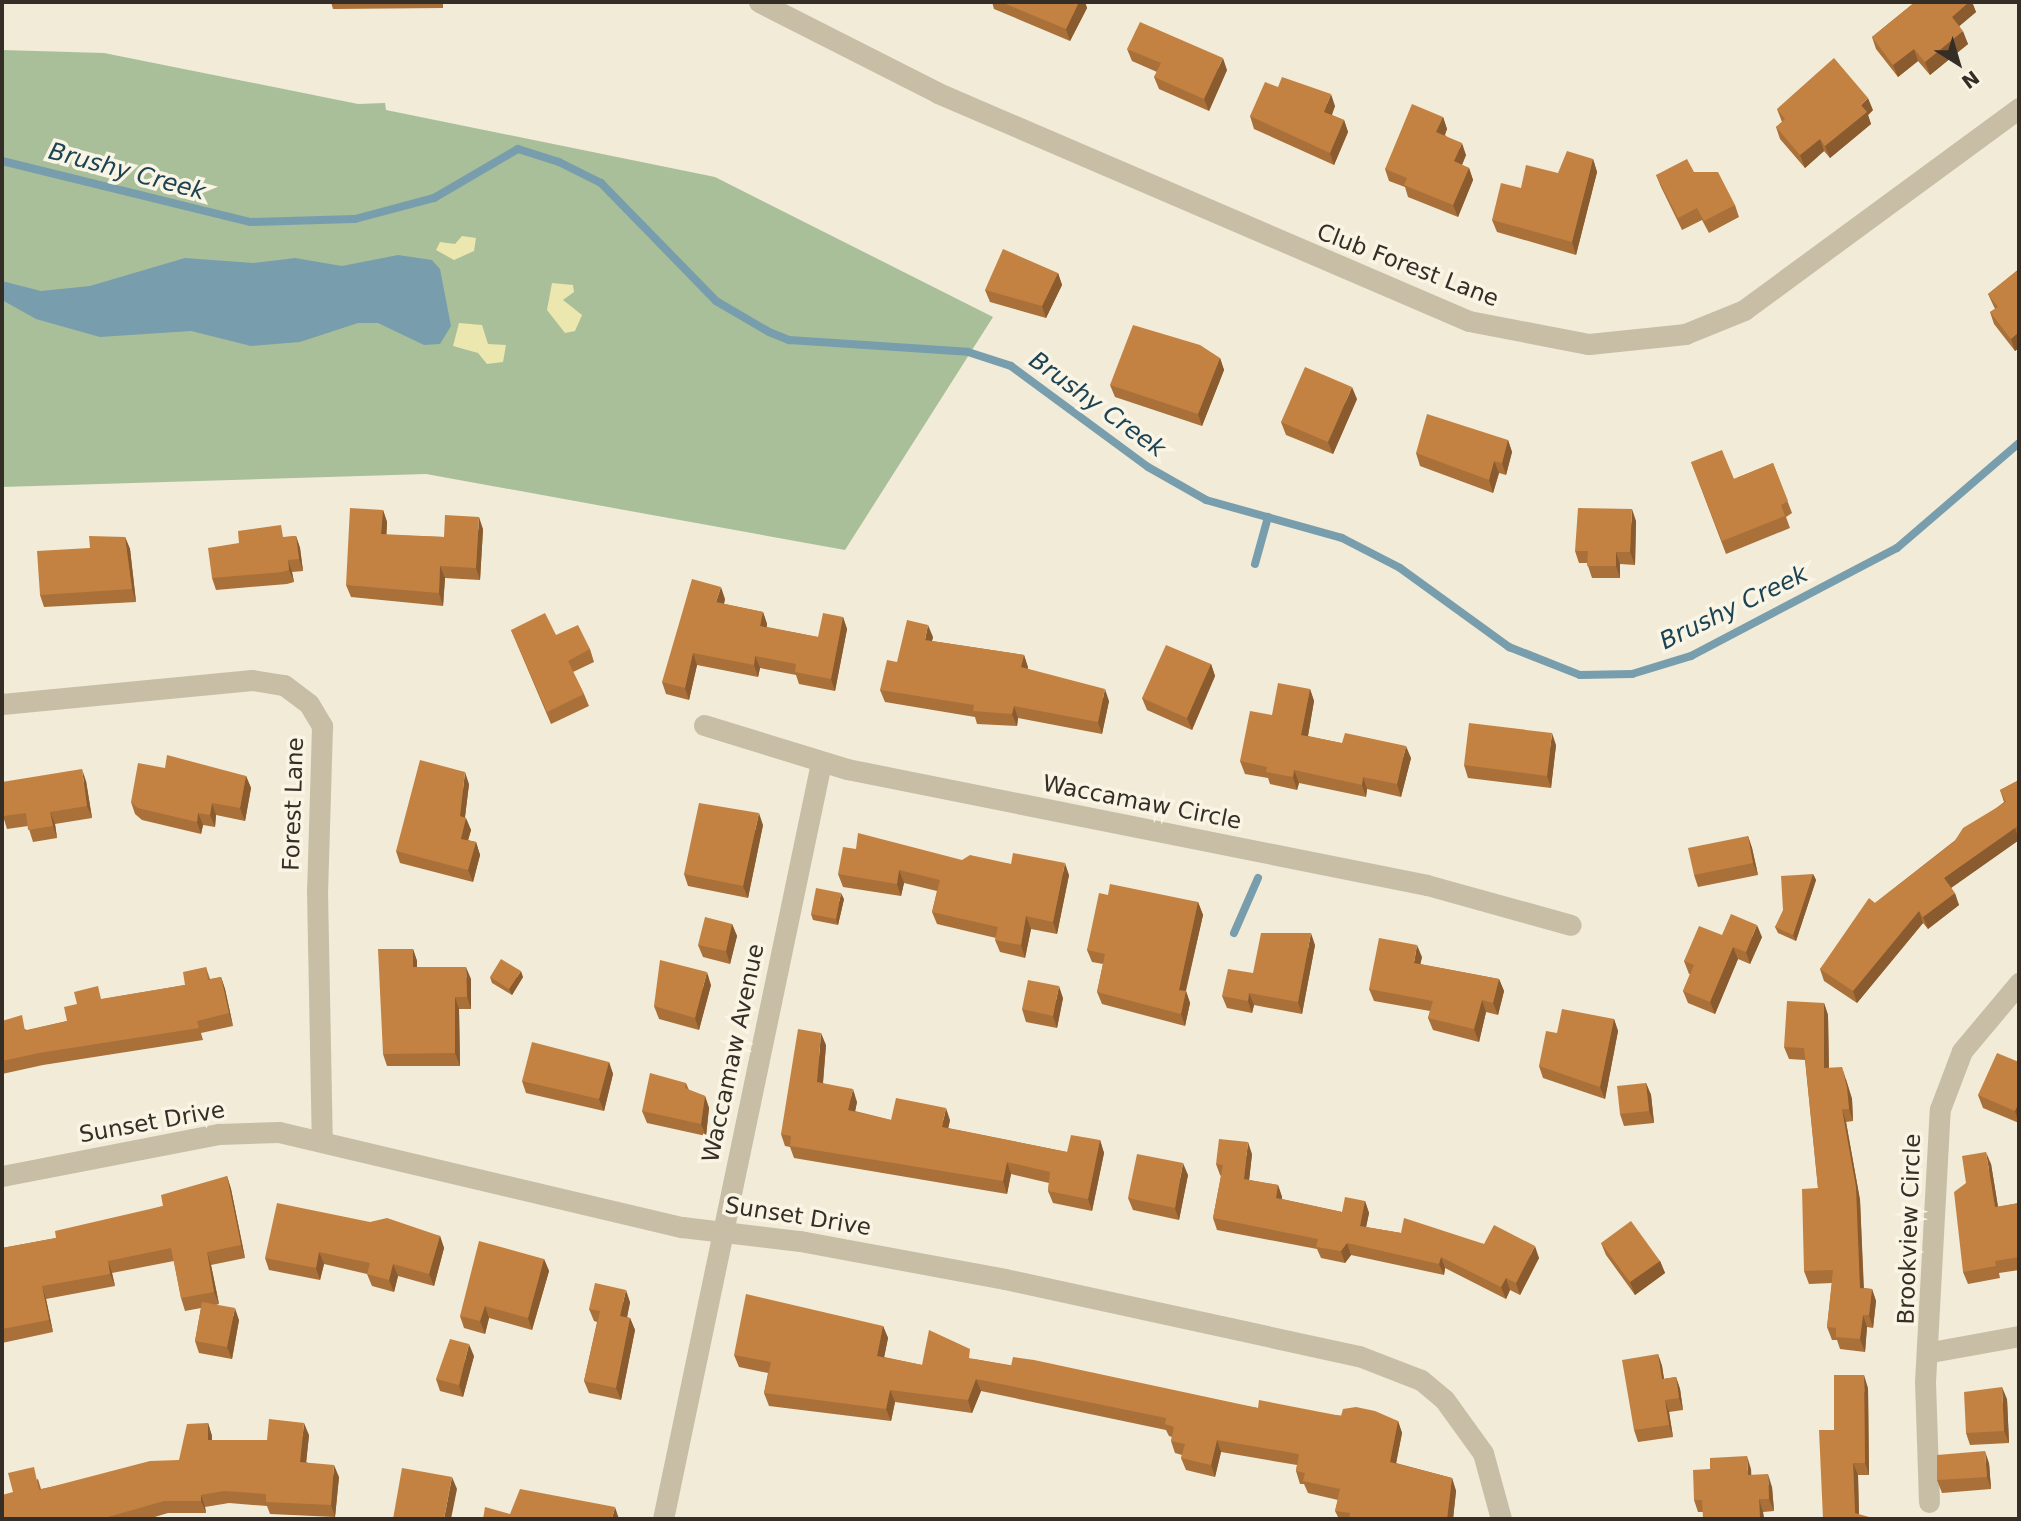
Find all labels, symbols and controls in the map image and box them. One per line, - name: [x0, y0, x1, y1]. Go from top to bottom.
- north arrow: [1923, 28, 1993, 98]
- text: N: [1958, 66, 1984, 93]
- water label: Brushy Creek: [45, 137, 209, 207]
- street label: Club Forest Lane: [1313, 218, 1503, 312]
- water label: Brushy Creek: [1023, 346, 1171, 464]
- water label: Brushy Creek: [1655, 560, 1813, 656]
- street label: Forest Lane: [277, 737, 309, 871]
- street label: Waccamaw Circle: [1040, 769, 1244, 835]
- street label: Waccamaw Avenue: [696, 941, 770, 1165]
- street label: Sunset Drive: [77, 1096, 227, 1148]
- street label: Brookview Circle: [1892, 1133, 1926, 1325]
- street label: Sunset Drive: [723, 1191, 873, 1241]

